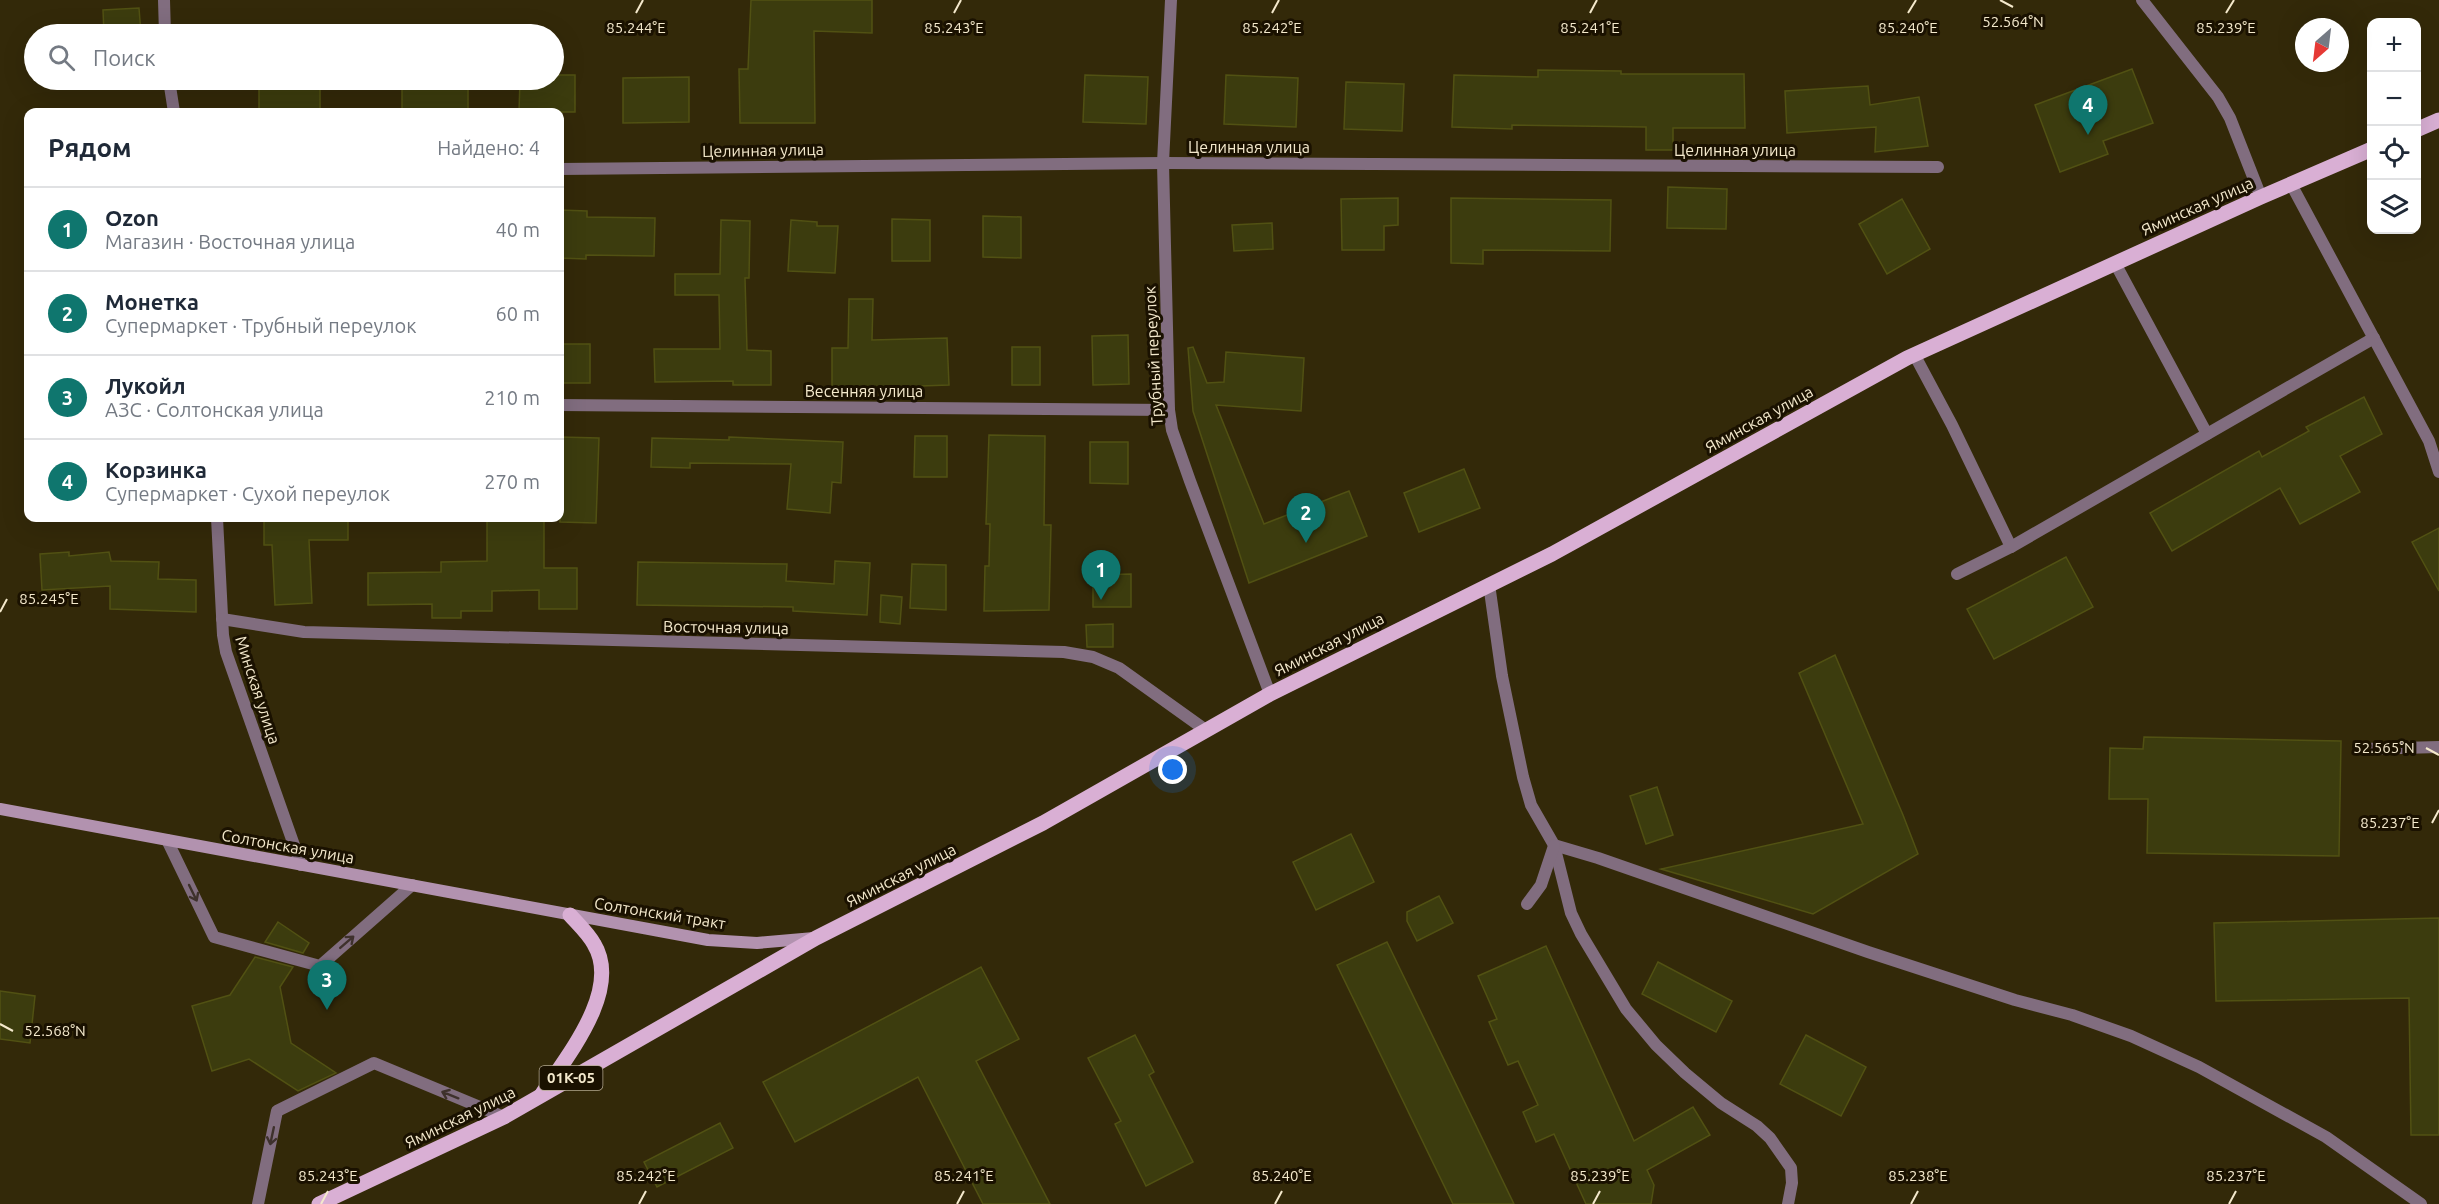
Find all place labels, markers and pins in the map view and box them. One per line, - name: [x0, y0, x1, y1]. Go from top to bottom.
- pin: 4: [2068, 86, 2108, 135]
- pin: 2: [1286, 494, 1326, 543]
- pin: 1: [1082, 550, 1120, 600]
- pin: 3: [308, 960, 346, 1010]

